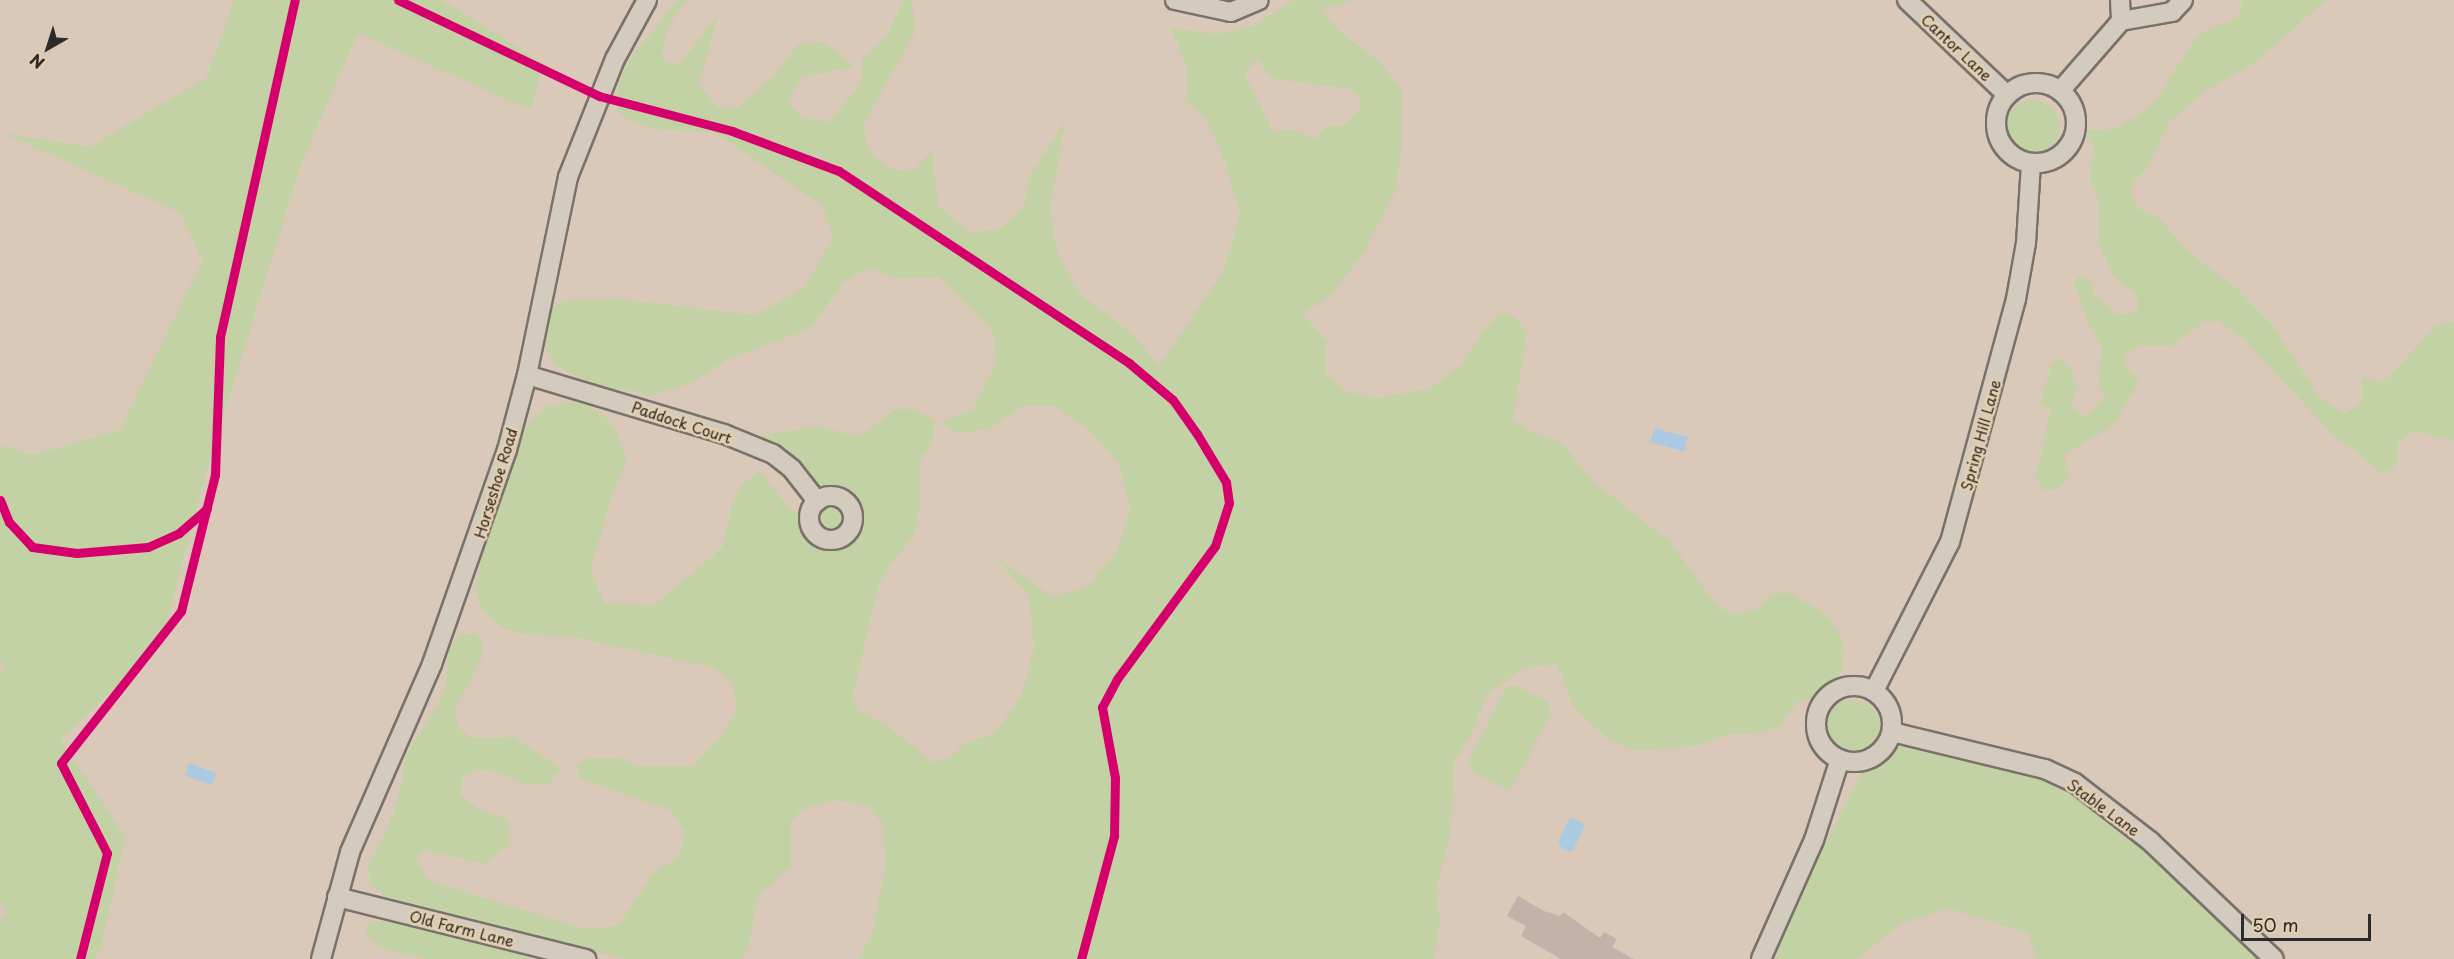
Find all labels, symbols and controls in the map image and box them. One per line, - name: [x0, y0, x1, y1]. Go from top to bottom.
- street label: Cantor Lane: [1918, 10, 1996, 84]
- north arrow: [18, 18, 78, 78]
- text: N: [24, 49, 49, 75]
- street label: Spring Hill Lane: [1956, 377, 2004, 493]
- street label: Paddock Court: [629, 397, 735, 447]
- street label: Horseshoe Road: [470, 425, 520, 541]
- street label: Stable Lane: [2064, 775, 2144, 839]
- scale bar: [2244, 902, 2374, 940]
- street label: Old Farm Lane: [408, 906, 516, 950]
- text: 50 m: [2252, 911, 2299, 938]

